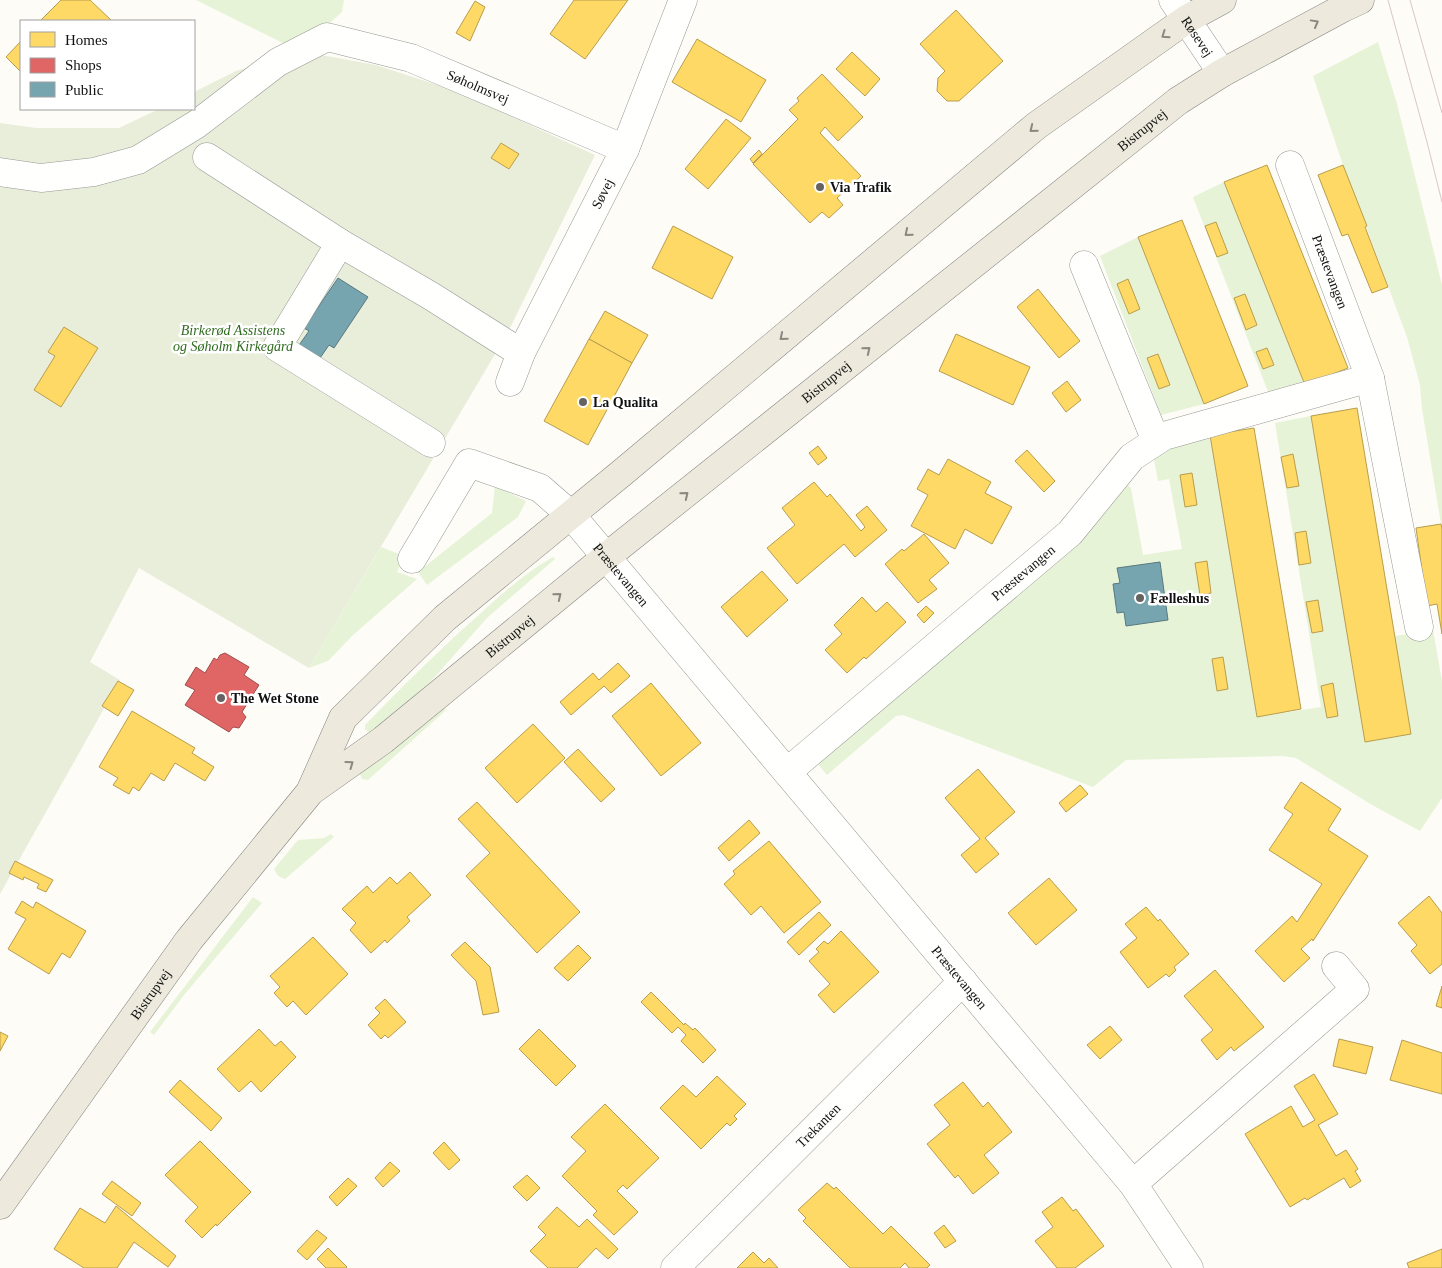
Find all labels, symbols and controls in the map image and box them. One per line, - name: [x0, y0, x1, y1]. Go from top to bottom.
- street label: Røsevej: [1178, 14, 1216, 60]
- one-way arrow: [1310, 19, 1319, 29]
- legend: [20, 20, 195, 110]
- one-way arrow: [1162, 29, 1171, 38]
- text: Homes: [65, 32, 108, 48]
- text: Shops: [65, 57, 102, 73]
- street label: Søholmsvej: [445, 67, 511, 107]
- text: Public: [65, 82, 104, 98]
- street label: Bistrupvej: [1115, 106, 1170, 154]
- one-way arrow: [1030, 123, 1039, 131]
- street label: Søvej: [589, 176, 617, 211]
- place label: Via Trafik: [830, 180, 892, 195]
- marker: Via Trafik: [814, 181, 826, 193]
- one-way arrow: [905, 227, 914, 235]
- street label: Præstevangen: [1309, 233, 1350, 311]
- park label: Birkerød Assistens og Søholm Kirkegård: [173, 323, 294, 354]
- one-way arrow: [780, 331, 789, 340]
- one-way arrow: [861, 347, 870, 355]
- street label: Bistrupvej: [799, 358, 854, 406]
- place label: La Qualita: [593, 395, 658, 410]
- marker: La Qualita: [577, 396, 589, 408]
- one-way arrow: [679, 492, 688, 500]
- street label: Præstevangen: [590, 540, 652, 610]
- street label: Præstevangen: [989, 542, 1058, 604]
- place label: Fælleshus: [1150, 591, 1210, 606]
- marker: Fælleshus: [1134, 592, 1146, 604]
- one-way arrow: [553, 593, 562, 602]
- street label: Bistrupvej: [483, 612, 537, 661]
- place label: The Wet Stone: [231, 691, 319, 706]
- marker: The Wet Stone: [215, 692, 227, 704]
- one-way arrow: [344, 761, 354, 770]
- street label: Præstevangen: [928, 943, 990, 1012]
- street label: Bistrupvej: [128, 966, 174, 1023]
- street label: Trekanten: [793, 1101, 844, 1151]

